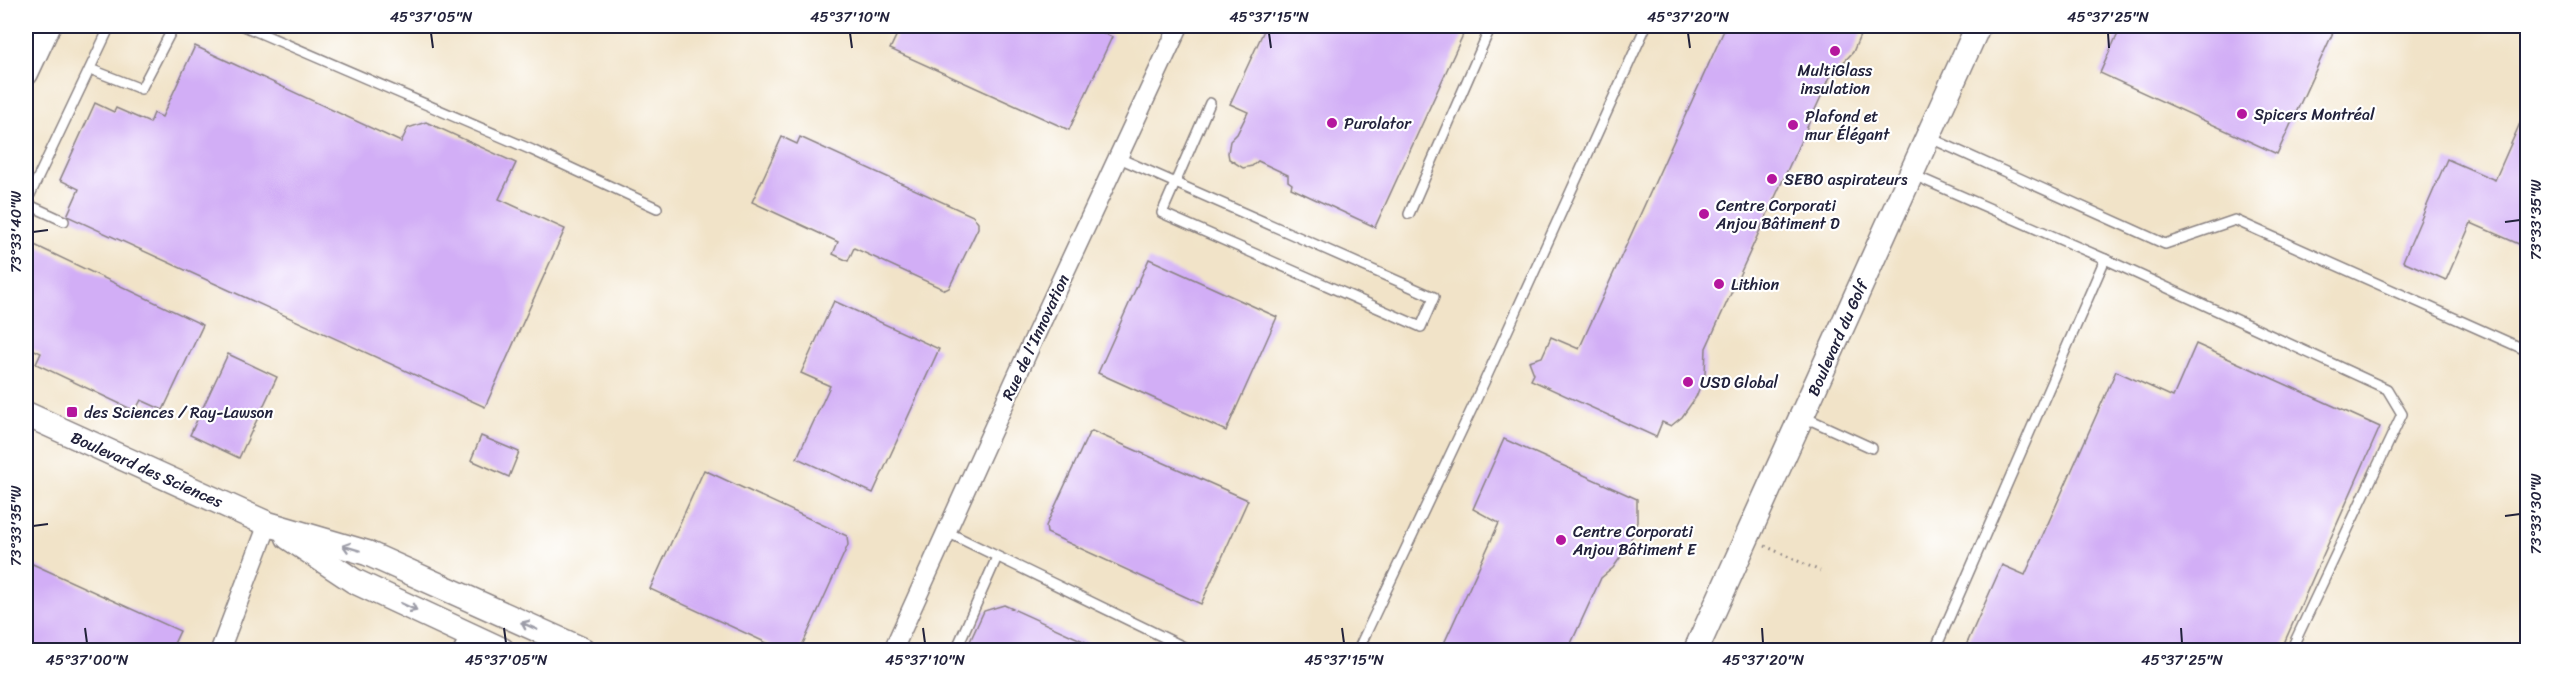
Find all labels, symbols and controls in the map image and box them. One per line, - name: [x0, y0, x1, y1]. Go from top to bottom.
- text: 45°37'05"N: [390, 4, 473, 30]
- text: 45°37'10"N: [810, 4, 891, 30]
- text: 45°37'15"N: [1229, 4, 1309, 30]
- text: 45°37'20"N: [1647, 4, 1730, 30]
- text: 45°37'25"N: [2067, 4, 2149, 30]
- marker: MultiGlass insulation: [1828, 44, 1842, 58]
- place label: MultiGlass insulation: [1798, 56, 1873, 103]
- place label: Spicers Montréal: [2254, 100, 2375, 129]
- place label: Plafond et mur Élégant: [1805, 102, 1890, 149]
- marker: Spicers Montréal: [2235, 107, 2249, 121]
- place label: Purolator: [1344, 109, 1412, 138]
- marker: Purolator: [1325, 116, 1339, 130]
- marker: Plafond et mur Élégant: [1786, 118, 1800, 132]
- place label: SEBO aspirateurs: [1784, 165, 1908, 194]
- marker: SEBO aspirateurs: [1765, 172, 1779, 186]
- text: 73°33'35"W: [2523, 179, 2549, 260]
- text: 73°33'40"W: [3, 191, 29, 273]
- place label: Centre Corporati Anjou Bâtiment D: [1715, 191, 1840, 238]
- marker: Centre Corporati Anjou Bâtiment D: [1697, 207, 1711, 221]
- street label: Rue de l'Innovation: [993, 269, 1078, 405]
- place label: Lithion: [1731, 270, 1780, 299]
- street label: Boulevard du Golf: [1799, 274, 1877, 401]
- marker: Lithion: [1712, 277, 1726, 291]
- place label: USD Global: [1700, 368, 1779, 397]
- marker: USD Global: [1681, 375, 1695, 389]
- place label: des Sciences / Ray-Lawson: [84, 398, 273, 427]
- marker: des Sciences / Ray-Lawson: [65, 405, 79, 419]
- street label: Boulevard des Sciences: [66, 423, 228, 516]
- text: 73°33'30"W: [2523, 473, 2549, 554]
- text: 73°33'35"W: [3, 485, 29, 566]
- place label: Centre Corporati Anjou Bâtiment E: [1572, 517, 1697, 564]
- marker: Centre Corporati Anjou Bâtiment E: [1554, 533, 1568, 547]
- one-way arrow: [342, 542, 361, 553]
- one-way arrow: [399, 601, 417, 613]
- one-way arrow: [521, 620, 539, 632]
- text: 45°37'00"N: [46, 647, 129, 673]
- text: 45°37'05"N: [465, 647, 548, 673]
- text: 45°37'10"N: [885, 647, 966, 673]
- text: 45°37'15"N: [1304, 647, 1384, 673]
- text: 45°37'20"N: [1722, 647, 1805, 673]
- text: 45°37'25"N: [2141, 647, 2223, 673]

